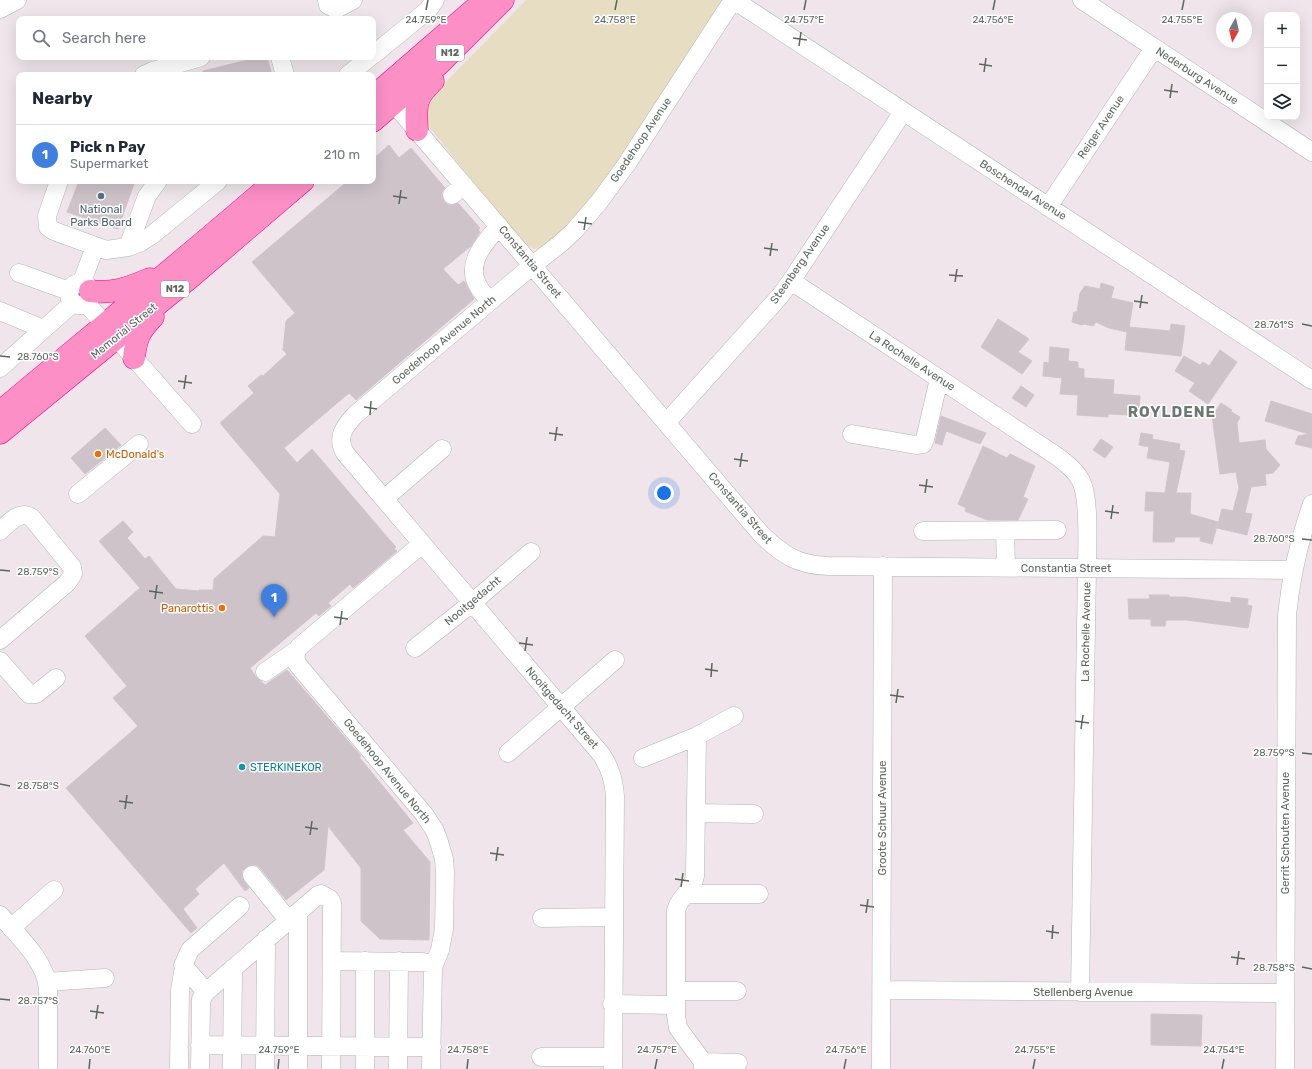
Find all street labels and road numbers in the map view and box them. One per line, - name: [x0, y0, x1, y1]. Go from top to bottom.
- road number: N12: [436, 45, 464, 61]
- street label: Nederburg Avenue: [1153, 45, 1241, 107]
- street label: Reiger Avenue: [1075, 93, 1127, 161]
- street label: Goedehoop Avenue: [608, 95, 674, 185]
- street label: Boschendal Avenue: [977, 157, 1069, 223]
- street label: Steenberg Avenue: [768, 222, 832, 306]
- street label: Constantia Street: [496, 223, 564, 301]
- road number: N12: [161, 281, 189, 297]
- street label: Goedehoop Avenue North: [390, 293, 498, 387]
- street label: Memorial Street: [88, 300, 160, 362]
- street label: La Rochelle Avenue: [867, 328, 957, 394]
- street label: Constantia Street: [705, 470, 775, 547]
- street label: Constantia Street: [1021, 562, 1112, 575]
- street label: Nooitgedacht: [442, 573, 504, 628]
- street label: La Rochelle Avenue: [1079, 582, 1093, 682]
- street label: Nooitgedacht Street: [523, 664, 601, 752]
- street label: Goedehoop Avenue North: [341, 716, 433, 826]
- street label: Groote Schuur Avenue: [876, 760, 889, 876]
- street label: Gerrit Schouten Avenue: [1279, 772, 1292, 894]
- street label: Stellenberg Avenue: [1033, 986, 1133, 999]

